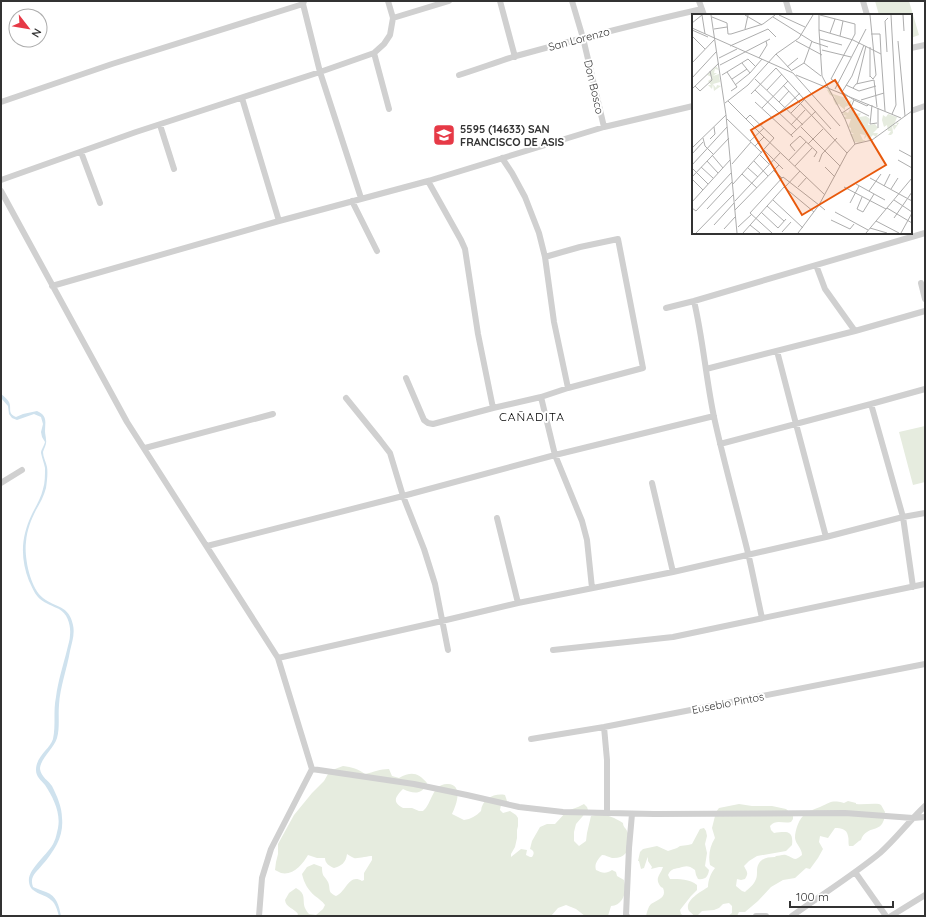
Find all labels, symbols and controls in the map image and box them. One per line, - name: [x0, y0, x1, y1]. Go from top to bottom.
- north arrow: [8, 8, 48, 48]
- inset map: [692, 14, 912, 234]
- street label: San Lorenzo: [547, 24, 612, 54]
- text: N: [28, 26, 45, 40]
- street label: Don Bosco: [581, 58, 607, 116]
- school or university icon: 5595 (14633) SAN FRANCISCO DE ASIS: [431, 122, 457, 148]
- place label: 5595 (14633) SAN FRANCISCO DE ASIS: [460, 122, 565, 149]
- district label: CAÑADITA: [499, 409, 565, 424]
- street label: Eusebio Pintos: [691, 689, 765, 717]
- scale bar: [790, 883, 893, 909]
- text: 100 m: [796, 889, 829, 904]

